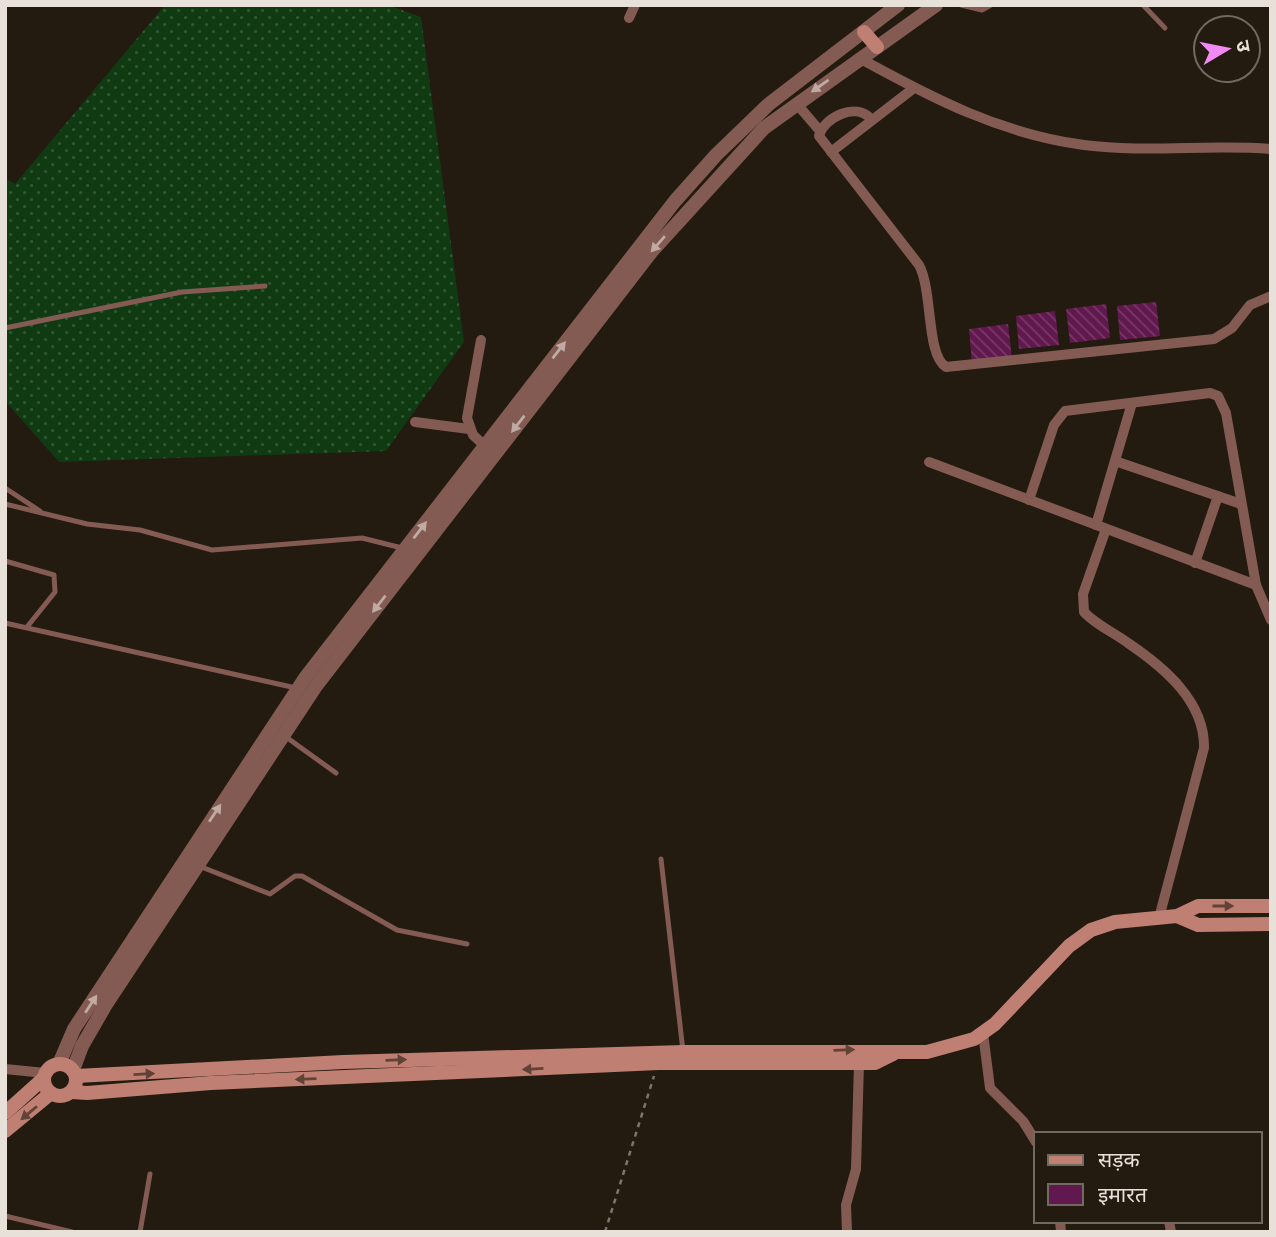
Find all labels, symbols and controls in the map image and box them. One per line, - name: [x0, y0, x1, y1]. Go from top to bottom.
- north arrow: [1192, 14, 1262, 84]
- text: उ: [1231, 38, 1258, 54]
- one-way arrow: [811, 79, 829, 93]
- one-way arrow: [651, 236, 666, 253]
- one-way arrow: [552, 341, 567, 359]
- one-way arrow: [512, 415, 526, 433]
- one-way arrow: [412, 521, 427, 539]
- one-way arrow: [373, 595, 387, 613]
- one-way arrow: [208, 804, 222, 822]
- one-way arrow: [1212, 900, 1234, 912]
- one-way arrow: [84, 994, 97, 1013]
- one-way arrow: [833, 1045, 855, 1056]
- one-way arrow: [385, 1055, 407, 1066]
- one-way arrow: [522, 1063, 544, 1074]
- one-way arrow: [133, 1068, 155, 1079]
- one-way arrow: [294, 1073, 316, 1084]
- one-way arrow: [20, 1105, 37, 1120]
- legend: [1034, 1132, 1262, 1223]
- text: सड़क: [1098, 1145, 1140, 1173]
- text: इमारत: [1098, 1180, 1148, 1208]

